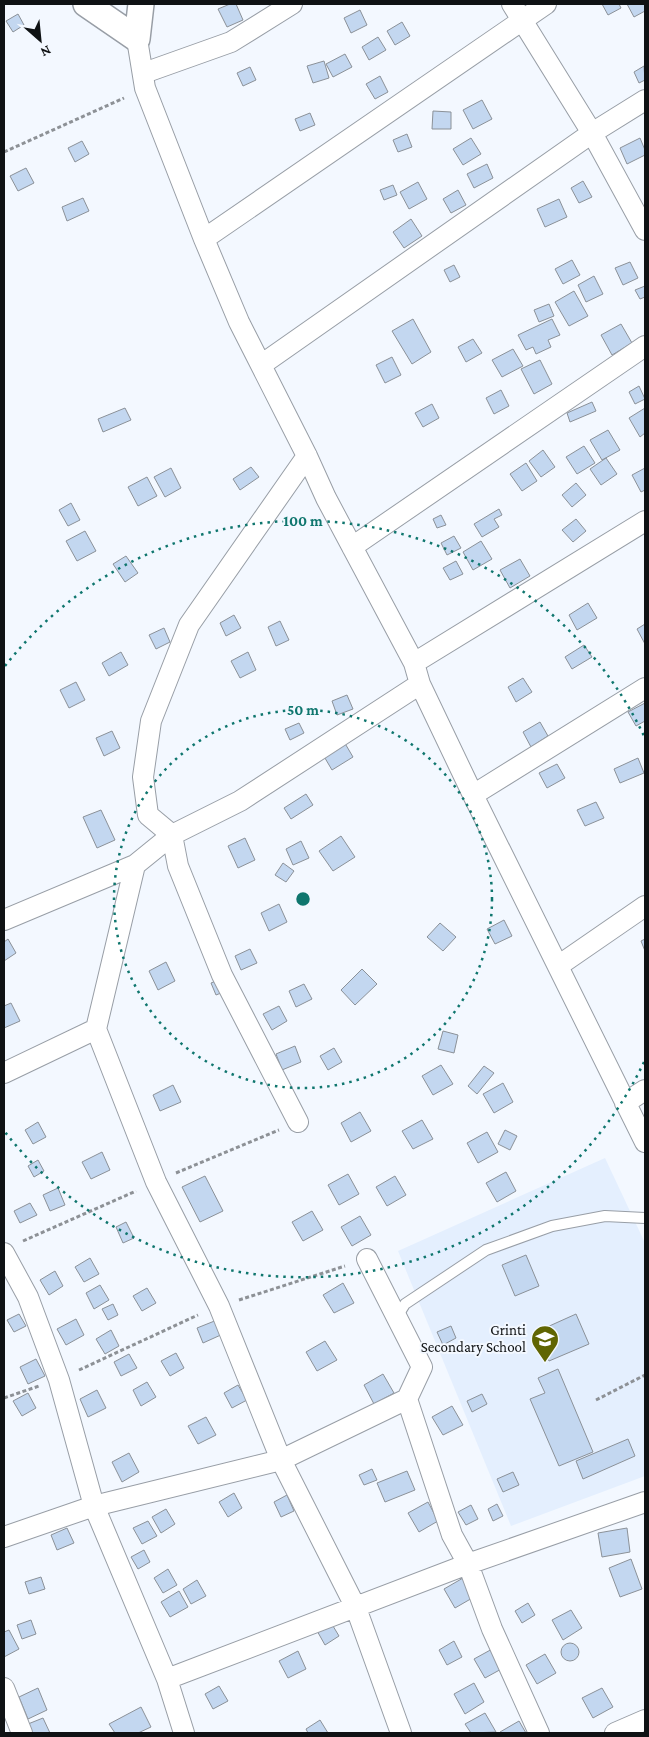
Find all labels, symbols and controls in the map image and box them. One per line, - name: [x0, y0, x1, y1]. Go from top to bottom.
- north arrow: [15, 15, 65, 65]
- text: N: [38, 42, 54, 61]
- text: 100 m: [283, 513, 323, 529]
- text: 50 m: [287, 702, 319, 718]
- centre of rings: [294, 890, 312, 908]
- place label: Grinti Secondary School: [421, 1322, 526, 1356]
- school or university icon: Grinti Secondary School: [530, 1324, 560, 1363]

